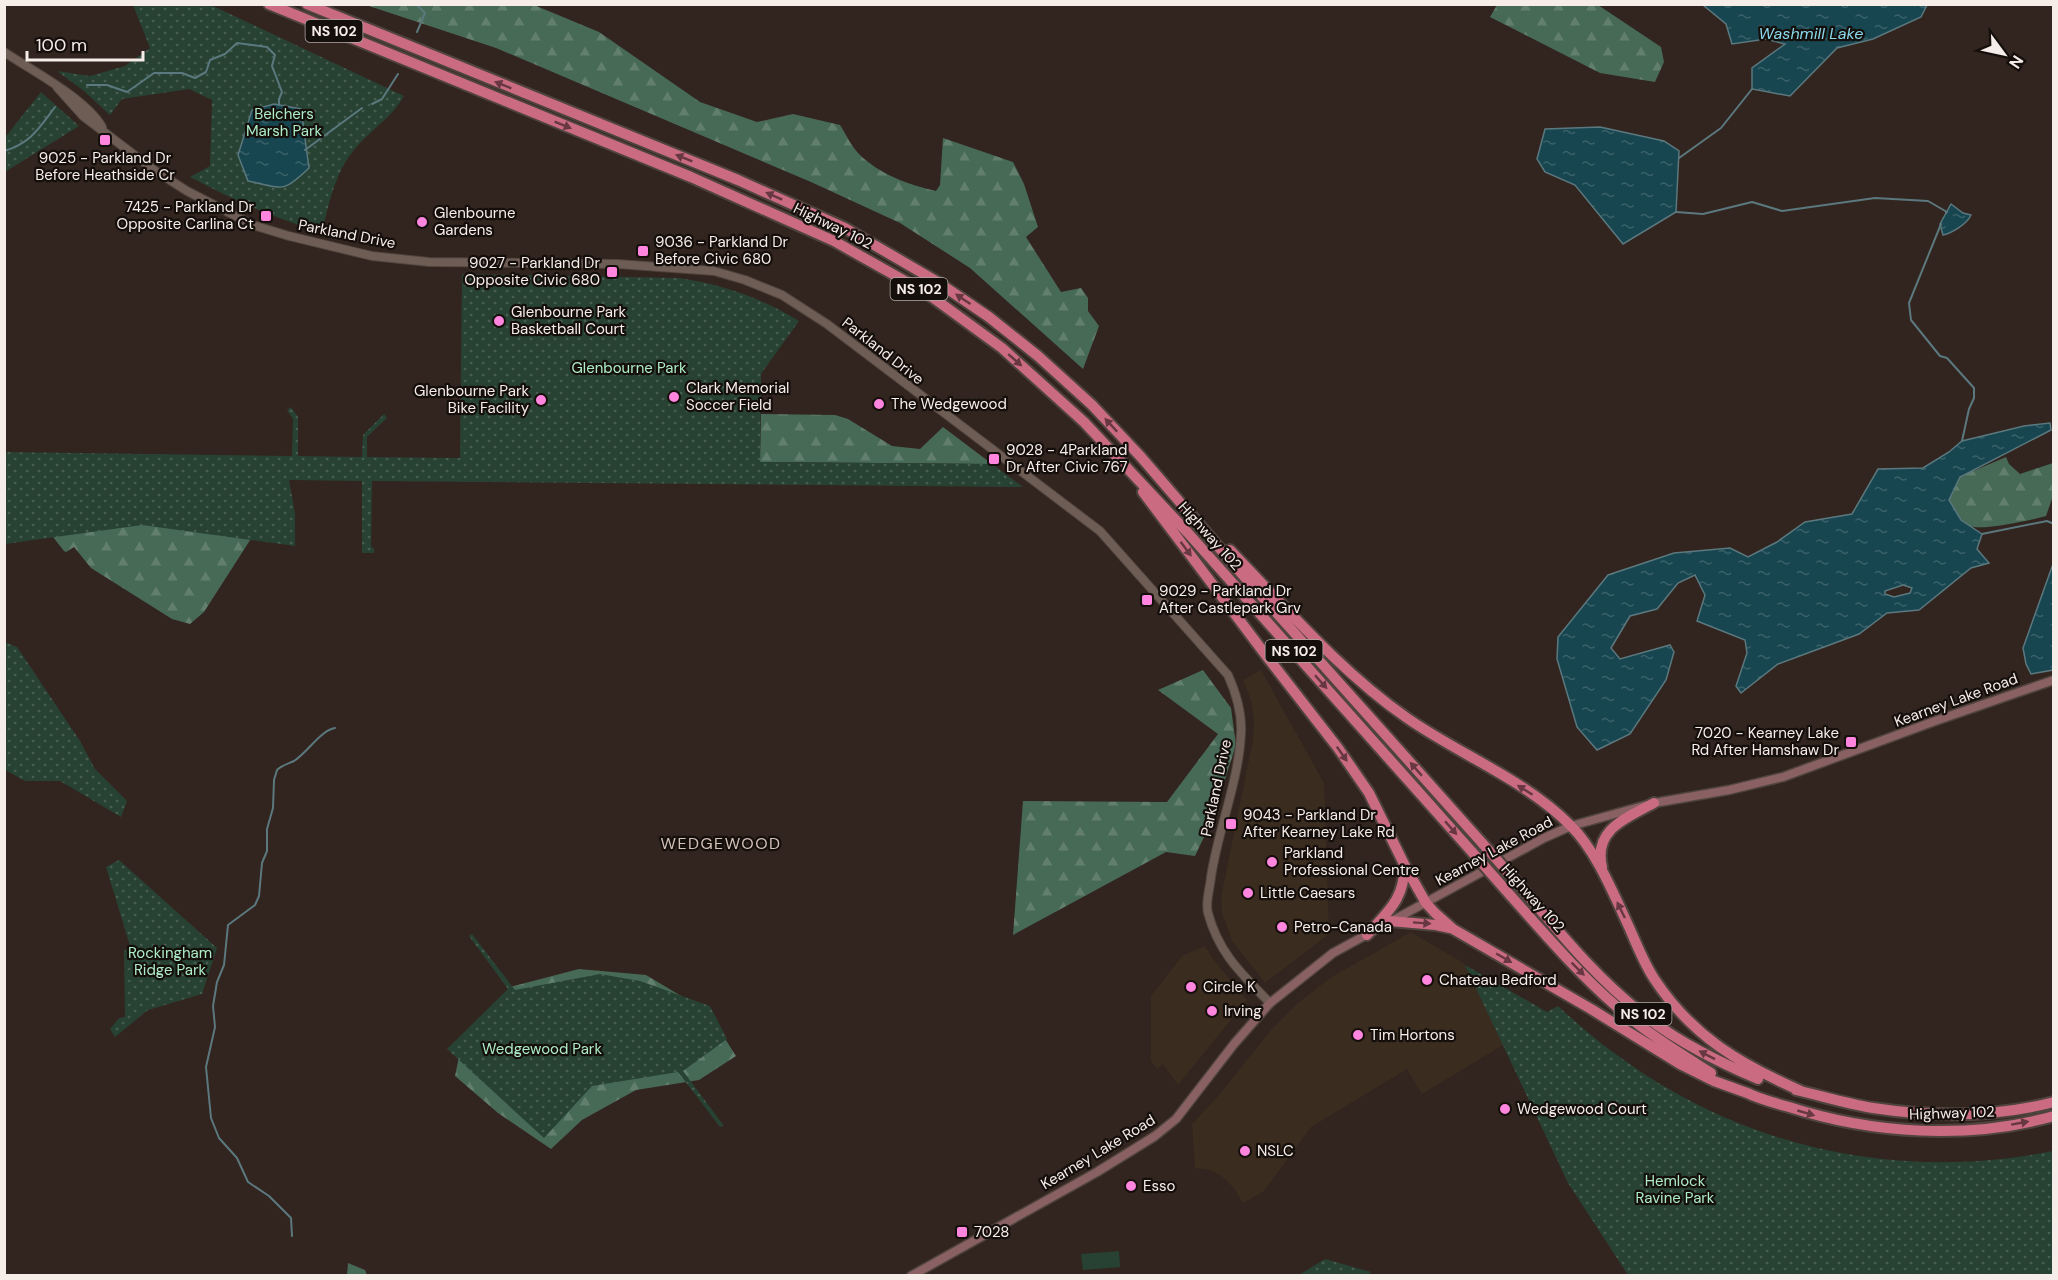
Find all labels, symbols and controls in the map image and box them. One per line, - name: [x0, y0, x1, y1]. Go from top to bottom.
- road number: NS 102: [306, 20, 362, 42]
- water label: Washmill Lake: [1759, 23, 1863, 44]
- scale bar: [27, 24, 142, 62]
- north arrow: [1974, 24, 2034, 84]
- text: 100 m: [36, 33, 87, 57]
- text: N: [2004, 51, 2028, 73]
- one-way arrow: [494, 80, 512, 90]
- park label: Belchers Marsh Park: [246, 104, 322, 141]
- one-way arrow: [554, 120, 572, 130]
- marker: 9025 - Parkland Dr Before Heathside Cr: [98, 133, 112, 147]
- place label: 9025 - Parkland Dr Before Heathside Cr: [35, 148, 175, 185]
- one-way arrow: [675, 153, 693, 162]
- one-way arrow: [765, 191, 783, 200]
- place label: 7425 - Parkland Dr Opposite Carlina Ct: [117, 197, 254, 234]
- street label: Highway 102: [790, 198, 876, 254]
- place label: Glenbourne Gardens: [434, 203, 515, 240]
- marker: 7425 - Parkland Dr Opposite Carlina Ct: [259, 209, 273, 223]
- street label: Parkland Drive: [297, 215, 397, 253]
- marker: Glenbourne Gardens: [415, 215, 429, 229]
- place label: 9036 - Parkland Dr Before Civic 680: [655, 232, 789, 269]
- marker: 9036 - Parkland Dr Before Civic 680: [636, 244, 650, 258]
- place label: 9027 - Parkland Dr Opposite Civic 680: [464, 253, 600, 290]
- marker: 9027 - Parkland Dr Opposite Civic 680: [605, 265, 619, 279]
- road number: NS 102: [890, 278, 948, 300]
- one-way arrow: [956, 293, 972, 305]
- place label: Glenbourne Park Basketball Court: [511, 302, 626, 339]
- street label: Parkland Drive: [838, 313, 928, 389]
- marker: Glenbourne Park Basketball Court: [492, 314, 506, 328]
- one-way arrow: [1008, 353, 1023, 366]
- park label: Glenbourne Park: [571, 358, 687, 378]
- place label: Clark Memorial Soccer Field: [686, 378, 789, 415]
- place label: Glenbourne Park Bike Facility: [414, 381, 530, 418]
- marker: Clark Memorial Soccer Field: [667, 390, 681, 404]
- marker: Glenbourne Park Bike Facility: [534, 393, 548, 407]
- place label: The Wedgewood: [891, 394, 1007, 414]
- marker: The Wedgewood: [872, 397, 886, 411]
- one-way arrow: [1105, 419, 1119, 433]
- place label: 9028 - 4Parkland Dr After Civic 767: [1006, 440, 1128, 477]
- marker: 9028 - 4Parkland Dr After Civic 767: [987, 452, 1001, 466]
- street label: Highway 102: [1174, 497, 1246, 575]
- one-way arrow: [1179, 542, 1191, 557]
- place label: 9029 - Parkland Dr After Castlepark Grv: [1159, 581, 1301, 618]
- marker: 9029 - Parkland Dr After Castlepark Grv: [1140, 593, 1154, 607]
- road number: NS 102: [1266, 640, 1322, 662]
- street label: Kearney Lake Road: [1891, 668, 2021, 732]
- one-way arrow: [1314, 674, 1327, 689]
- place label: 7020 - Kearney Lake Rd After Hamshaw Dr: [1691, 723, 1839, 760]
- marker: 7020 - Kearney Lake Rd After Hamshaw Dr: [1844, 735, 1858, 749]
- street label: Parkland Drive: [1196, 738, 1236, 838]
- one-way arrow: [1336, 746, 1348, 762]
- one-way arrow: [1410, 762, 1423, 777]
- one-way arrow: [1517, 785, 1533, 796]
- place label: 9043 - Parkland Dr After Kearney Lake Rd: [1243, 805, 1395, 842]
- street label: Kearney Lake Road: [1432, 812, 1556, 890]
- marker: 9043 - Parkland Dr After Kearney Lake Rd: [1224, 817, 1238, 831]
- one-way arrow: [1444, 820, 1457, 835]
- district label: WEDGEWOOD: [660, 833, 782, 854]
- place label: Parkland Professional Centre: [1284, 843, 1419, 880]
- marker: Parkland Professional Centre: [1265, 855, 1279, 869]
- street label: Highway 102: [1497, 859, 1569, 937]
- place label: Little Caesars: [1260, 883, 1355, 903]
- marker: Little Caesars: [1241, 886, 1255, 900]
- one-way arrow: [1616, 901, 1625, 918]
- place label: Petro-Canada: [1294, 917, 1392, 937]
- one-way arrow: [1413, 919, 1432, 928]
- marker: Petro-Canada: [1275, 920, 1289, 934]
- park label: Rockingham Ridge Park: [128, 943, 212, 980]
- one-way arrow: [1496, 953, 1512, 964]
- one-way arrow: [1570, 961, 1584, 975]
- place label: Chateau Bedford: [1439, 970, 1557, 990]
- marker: Chateau Bedford: [1420, 973, 1434, 987]
- place label: Circle K: [1203, 977, 1256, 997]
- marker: Circle K: [1184, 980, 1198, 994]
- place label: Irving: [1224, 1001, 1262, 1021]
- road number: NS 102: [1614, 1003, 1672, 1025]
- marker: Irving: [1205, 1004, 1219, 1018]
- place label: Tim Hortons: [1370, 1025, 1455, 1045]
- marker: Tim Hortons: [1351, 1028, 1365, 1042]
- park label: Wedgewood Park: [482, 1039, 602, 1059]
- one-way arrow: [1699, 1050, 1716, 1060]
- place label: Wedgewood Court: [1517, 1099, 1647, 1119]
- marker: Wedgewood Court: [1498, 1102, 1512, 1116]
- street label: Highway 102: [1909, 1102, 1995, 1124]
- one-way arrow: [1797, 1108, 1815, 1118]
- street label: Kearney Lake Road: [1037, 1110, 1159, 1194]
- one-way arrow: [2010, 1118, 2029, 1127]
- place label: NSLC: [1257, 1141, 1294, 1161]
- marker: NSLC: [1238, 1144, 1252, 1158]
- park label: Hemlock Ravine Park: [1636, 1171, 1715, 1208]
- place label: Esso: [1143, 1176, 1176, 1196]
- marker: Esso: [1124, 1179, 1138, 1193]
- place label: 7028: [974, 1222, 1009, 1242]
- marker: 7028: [955, 1225, 969, 1239]

